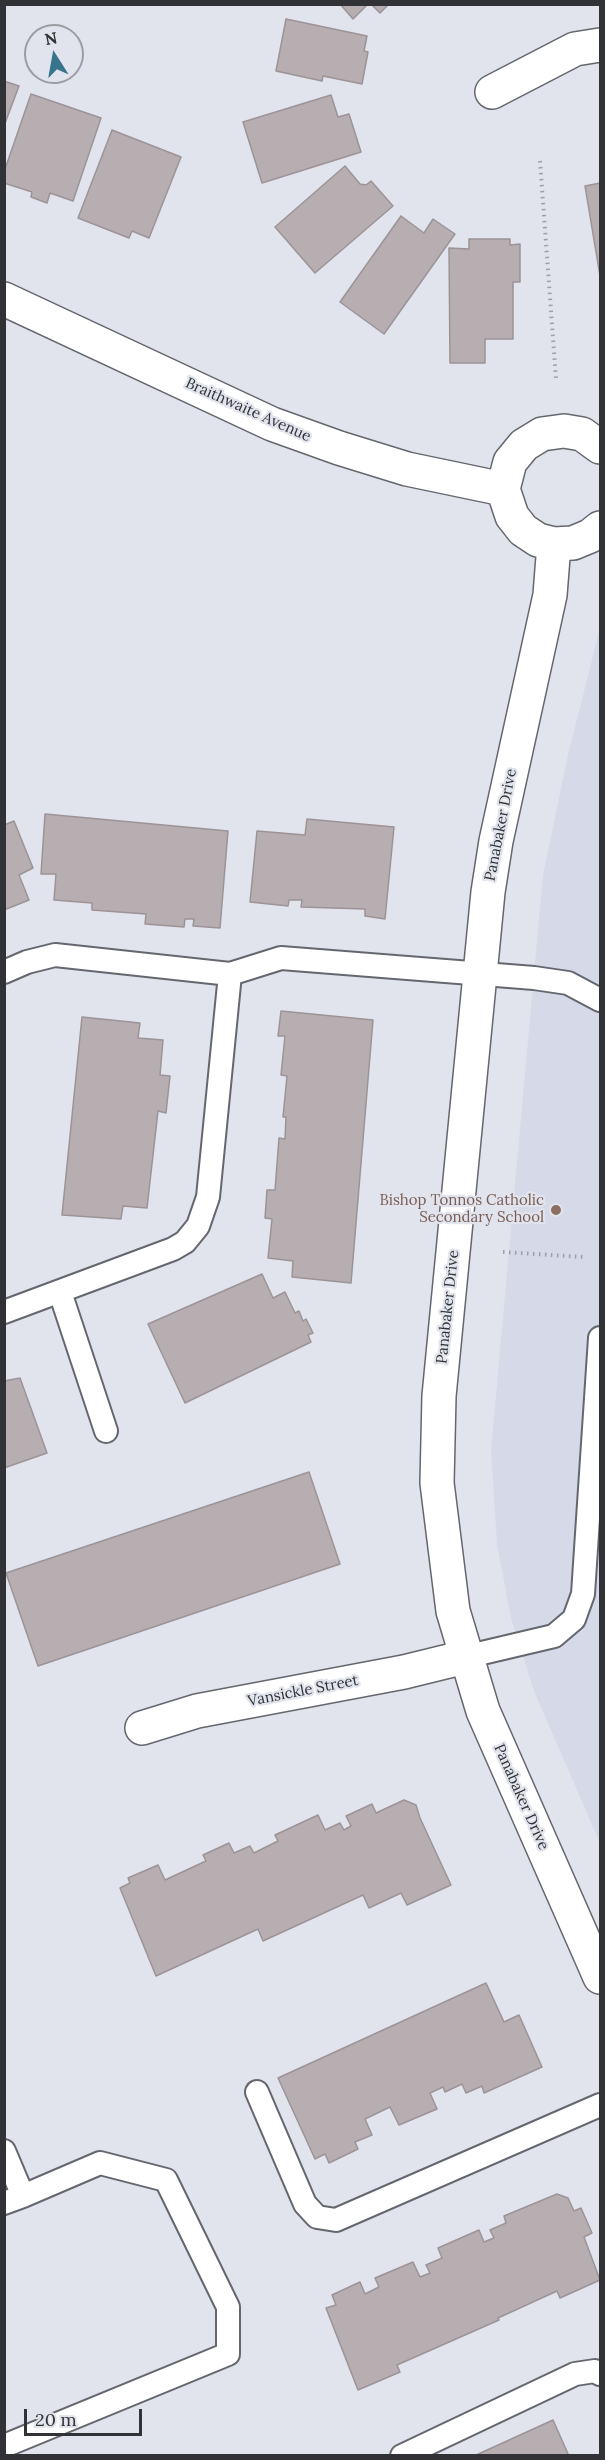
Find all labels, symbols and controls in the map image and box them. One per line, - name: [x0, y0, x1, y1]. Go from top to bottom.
- north arrow: [24, 24, 84, 84]
- text: N: [43, 27, 59, 49]
- street label: Braithwaite Avenue: [183, 374, 313, 446]
- street label: Panabaker Drive: [481, 767, 521, 883]
- place label: Bishop Tonnos Catholic Secondary School: [379, 1192, 544, 1227]
- marker: Bishop Tonnos Catholic Secondary School: [549, 1203, 563, 1217]
- street label: Panabaker Drive: [433, 1249, 463, 1365]
- street label: Vansickle Street: [246, 1671, 360, 1711]
- street label: Panabaker Drive: [490, 1741, 552, 1853]
- scale bar: [27, 2397, 146, 2435]
- text: 20 m: [35, 2408, 77, 2431]

